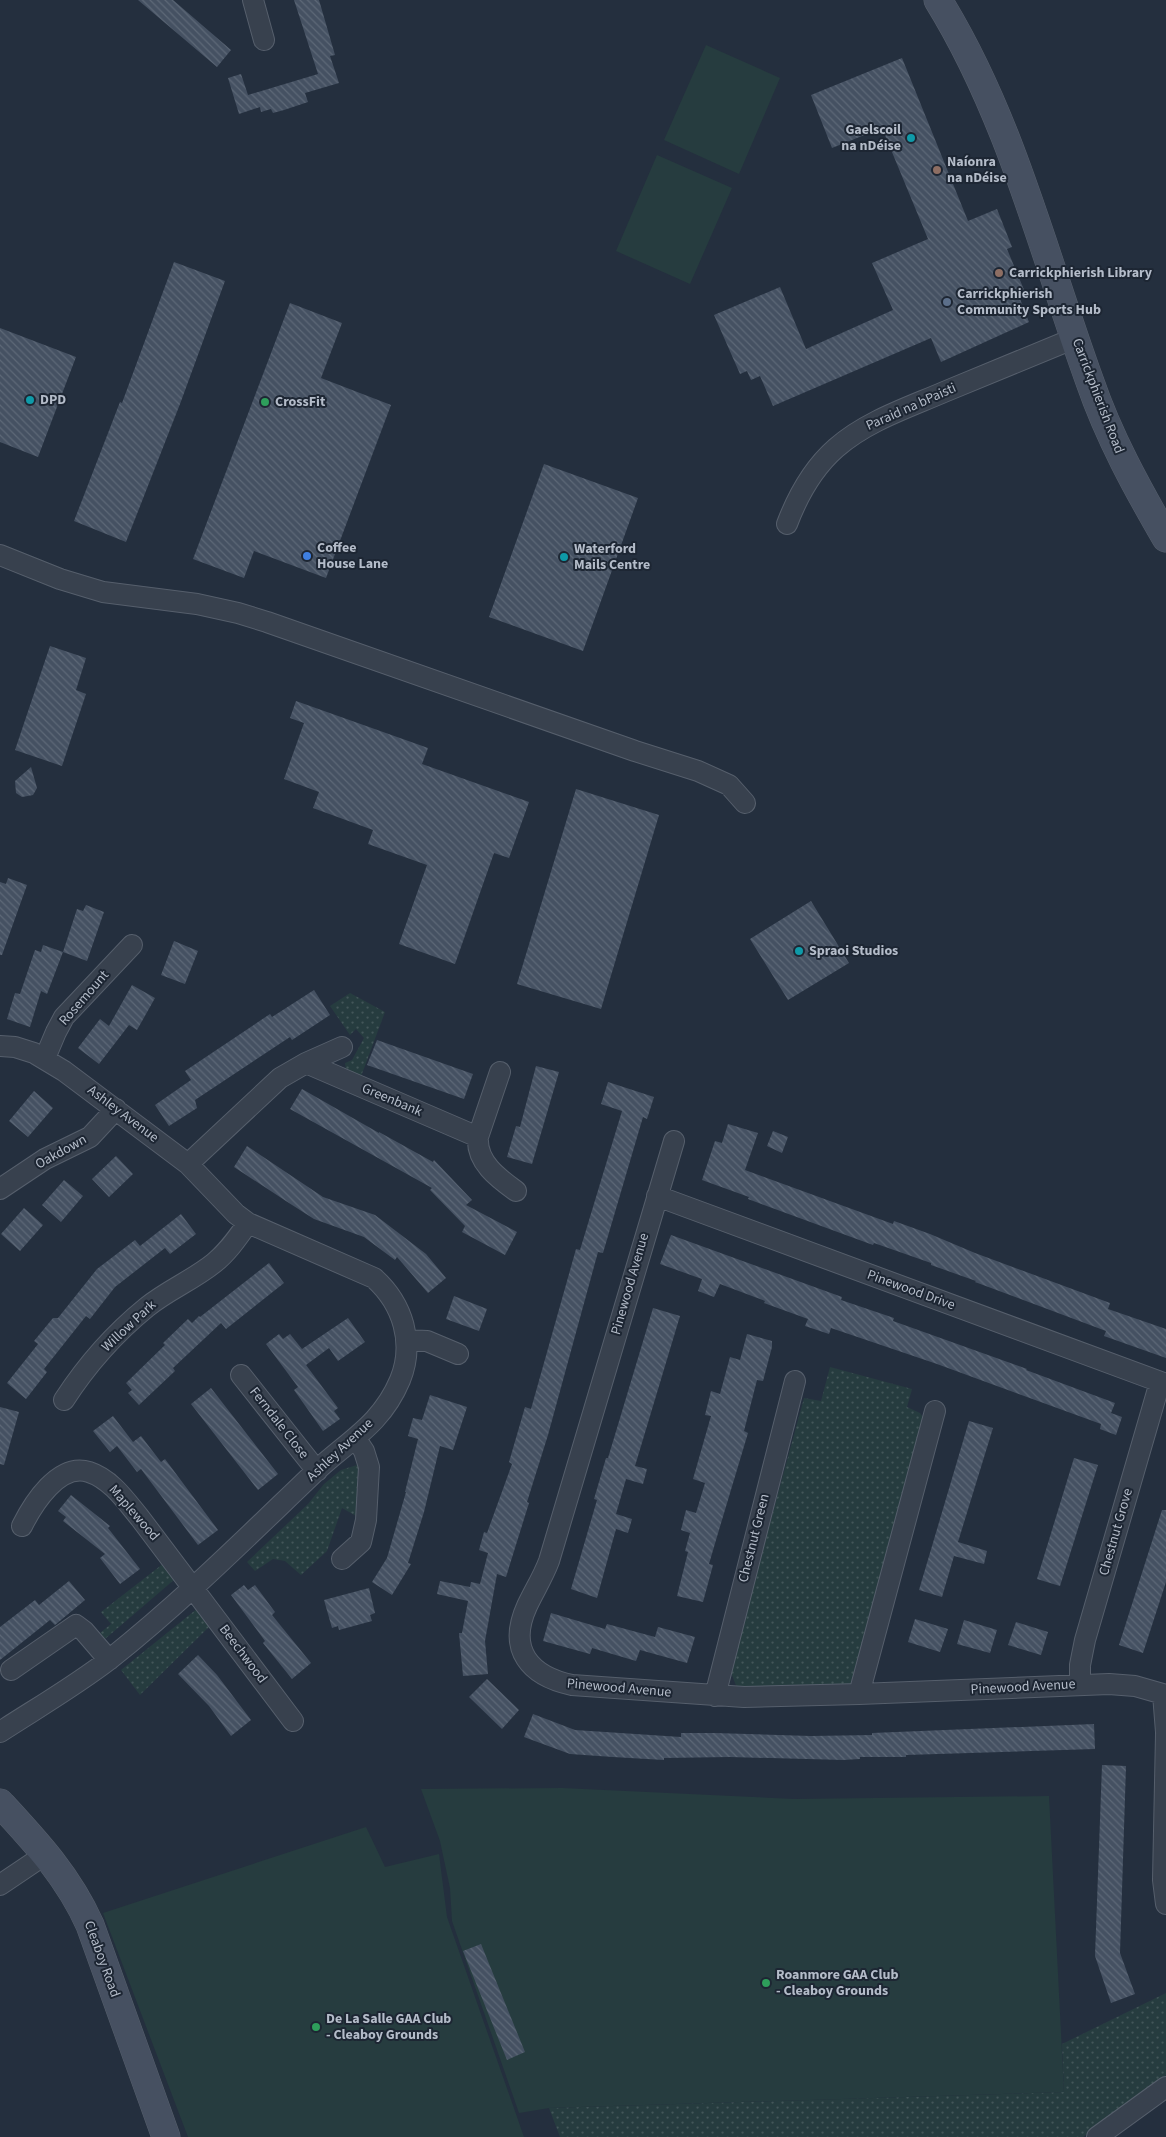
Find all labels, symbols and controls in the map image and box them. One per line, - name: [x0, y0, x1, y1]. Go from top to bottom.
- place label: Gaelscoil na nDéise: [841, 120, 901, 156]
- marker: Gaelscoil na nDéise: [905, 132, 917, 144]
- place label: Naíonra na nDéise: [947, 152, 1007, 188]
- marker: Naíonra na nDéise: [931, 164, 943, 176]
- place label: Carrickphierish Library: [1009, 263, 1153, 283]
- marker: Carrickphierish Library: [993, 267, 1005, 279]
- place label: Carrickphierish Community Sports Hub: [957, 284, 1101, 320]
- marker: Carrickphierish Community Sports Hub: [941, 296, 953, 308]
- street label: Carrickphierish Road: [1067, 335, 1129, 457]
- street label: Paraid na bPaisti: [863, 378, 959, 436]
- place label: DPD: [40, 390, 66, 410]
- place label: CrossFit: [275, 392, 326, 412]
- marker: DPD: [24, 394, 36, 406]
- marker: CrossFit: [259, 396, 271, 408]
- place label: Coffee House Lane: [317, 538, 388, 574]
- place label: Waterford Mails Centre: [574, 539, 650, 575]
- marker: Coffee House Lane: [301, 550, 313, 562]
- marker: Waterford Mails Centre: [558, 551, 570, 563]
- place label: Spraoi Studios: [809, 941, 898, 961]
- marker: Spraoi Studios: [793, 945, 805, 957]
- street label: Rosemount: [54, 966, 114, 1030]
- street label: Greenbank: [359, 1078, 425, 1122]
- street label: Ashley Avenue: [83, 1081, 163, 1147]
- street label: Oakdown: [32, 1130, 90, 1174]
- street label: Pinewood Avenue: [606, 1231, 654, 1337]
- street label: Pinewood Drive: [864, 1265, 958, 1315]
- street label: Willow Park: [97, 1295, 161, 1357]
- street label: Ferndale Close: [245, 1383, 313, 1463]
- street label: Ashley Avenue: [302, 1414, 378, 1486]
- street label: Maplewood: [104, 1481, 164, 1545]
- street label: Chestnut Grove: [1094, 1486, 1138, 1578]
- street label: Chestnut Green: [733, 1492, 775, 1584]
- street label: Beechwood: [214, 1620, 272, 1688]
- street label: Pinewood Avenue: [566, 1673, 672, 1703]
- street label: Pinewood Avenue: [970, 1674, 1076, 1700]
- street label: Cleaboy Road: [79, 1918, 125, 2000]
- place label: Roanmore GAA Club - Cleaboy Grounds: [776, 1965, 898, 2001]
- marker: Roanmore GAA Club - Cleaboy Grounds: [760, 1977, 772, 1989]
- place label: De La Salle GAA Club - Cleaboy Grounds: [326, 2009, 451, 2045]
- marker: De La Salle GAA Club - Cleaboy Grounds: [310, 2021, 322, 2033]

